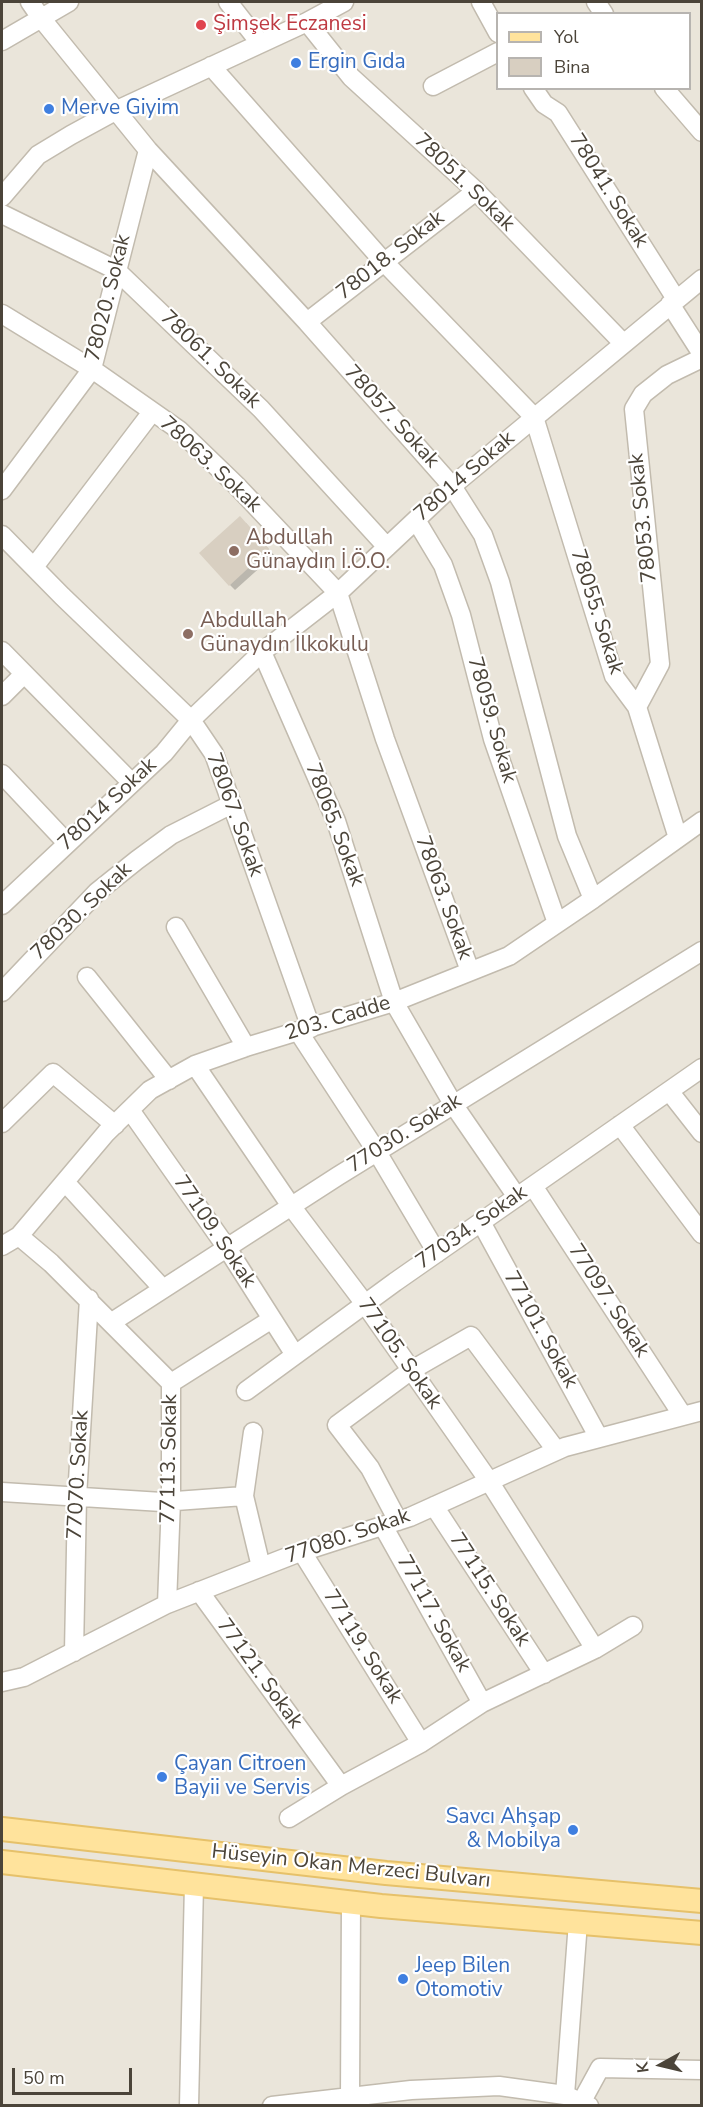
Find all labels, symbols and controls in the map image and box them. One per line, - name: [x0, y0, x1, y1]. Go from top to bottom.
- place label: Şimşek Eczanesi: [213, 12, 367, 38]
- legend: [496, 12, 691, 90]
- marker: Şimşek Eczanesi: [194, 18, 208, 32]
- text: Yol: [554, 25, 579, 49]
- place label: Ergin Gıda: [308, 50, 406, 76]
- text: Bina: [554, 55, 590, 79]
- marker: Ergin Gıda: [289, 56, 303, 70]
- place label: Merve Giyim: [61, 96, 179, 122]
- marker: Merve Giyim: [42, 102, 56, 116]
- street label: 78051. Sokak: [409, 129, 519, 237]
- street label: 78041. Sokak: [563, 129, 653, 253]
- street label: 78018. Sokak: [332, 206, 450, 306]
- street label: 78020. Sokak: [81, 232, 137, 364]
- street label: 78061. Sokak: [155, 306, 265, 414]
- street label: 78057. Sokak: [338, 360, 444, 474]
- street label: 78063. Sokak: [154, 412, 266, 518]
- street label: 78014 Sokak: [410, 426, 520, 528]
- street label: 78053. Sokak: [625, 452, 663, 584]
- place label: Abdullah Günaydın İ.Ö.O.: [246, 526, 390, 576]
- marker: Abdullah Günaydın İ.Ö.O.: [227, 544, 241, 558]
- street label: 78055. Sokak: [564, 546, 628, 678]
- place label: Abdullah Günaydın İlkokulu: [200, 609, 369, 659]
- marker: Abdullah Günaydın İlkokulu: [181, 627, 195, 641]
- street label: 78059. Sokak: [461, 654, 521, 786]
- street label: 78067. Sokak: [200, 750, 268, 880]
- street label: 78014 Sokak: [54, 753, 162, 857]
- street label: 78065. Sokak: [299, 760, 369, 890]
- street label: 78063. Sokak: [409, 833, 477, 963]
- street label: 78030. Sokak: [27, 858, 137, 966]
- street label: 203. Cadde: [282, 991, 394, 1047]
- street label: 77030. Sokak: [343, 1089, 467, 1179]
- street label: 77109. Sokak: [167, 1171, 261, 1293]
- street label: 77034. Sokak: [412, 1180, 532, 1276]
- street label: 77097. Sokak: [562, 1240, 654, 1362]
- street label: 77101. Sokak: [498, 1267, 582, 1393]
- street label: 77105. Sokak: [351, 1294, 447, 1414]
- street label: 77113. Sokak: [156, 1394, 184, 1524]
- street label: 77070. Sokak: [63, 1410, 95, 1540]
- street label: 77080. Sokak: [283, 1504, 413, 1570]
- street label: 77115. Sokak: [443, 1529, 535, 1651]
- street label: 77117. Sokak: [391, 1551, 475, 1677]
- street label: 77119. Sokak: [317, 1585, 407, 1709]
- street label: 77121. Sokak: [211, 1614, 307, 1734]
- place label: Çayan Citroen Bayii ve Servis: [174, 1752, 310, 1802]
- marker: Çayan Citroen Bayii ve Servis: [155, 1770, 169, 1784]
- place label: Savcı Ahşap & Mobilya: [446, 1805, 561, 1855]
- marker: Savcı Ahşap & Mobilya: [566, 1823, 580, 1837]
- street label: Hüseyin Okan Merzeci Bulvarı: [210, 1840, 492, 1894]
- place label: Jeep Bilen Otomotiv: [415, 1954, 510, 2004]
- marker: Jeep Bilen Otomotiv: [396, 1972, 410, 1986]
- north arrow: [631, 2035, 691, 2095]
- scale bar: [15, 2056, 135, 2094]
- text: K: [632, 2061, 655, 2074]
- text: 50 m: [23, 2066, 65, 2090]

